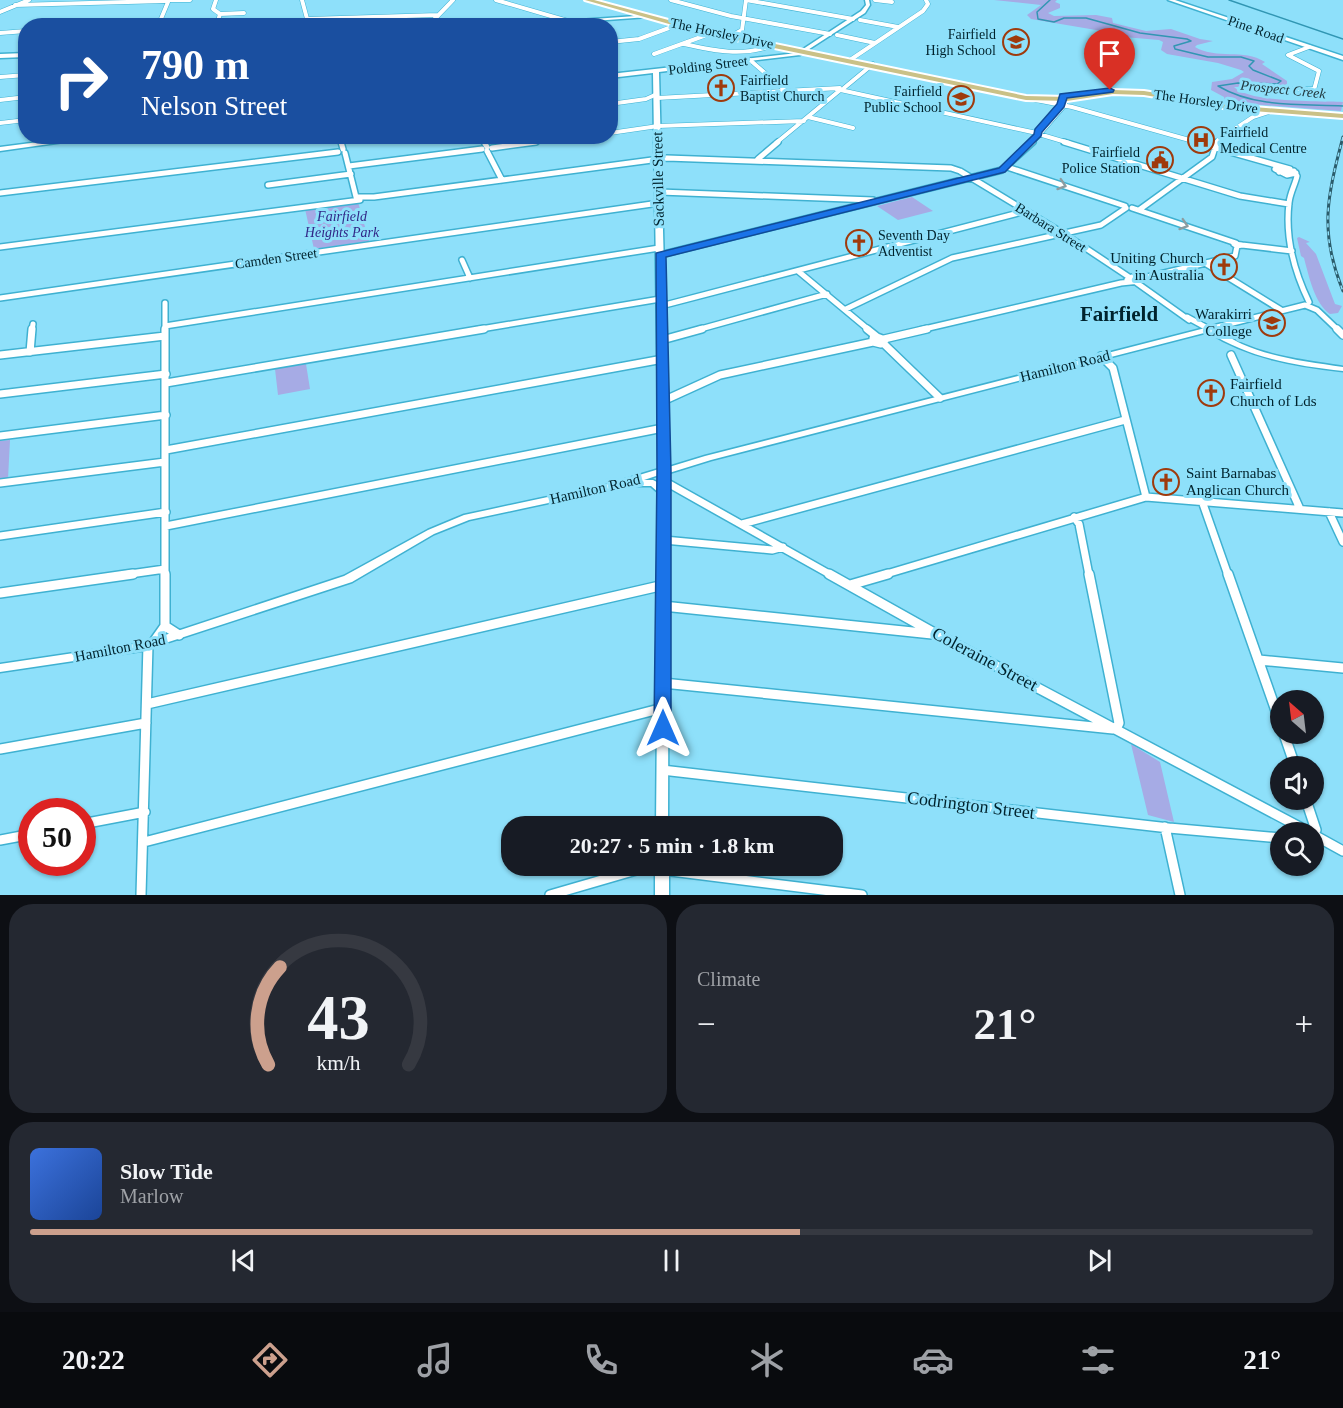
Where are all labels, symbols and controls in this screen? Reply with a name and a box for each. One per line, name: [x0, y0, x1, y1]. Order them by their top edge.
street label: Pine Road: [1226, 13, 1286, 46]
street label: The Horsley Drive: [669, 15, 775, 52]
place label: Fairfield High School: [926, 27, 996, 58]
school or university icon: Fairfield High School: [1001, 27, 1031, 57]
pin: [1084, 28, 1135, 90]
icon: arrive: [1093, 37, 1126, 70]
icon: right: [42, 42, 120, 120]
text: 790 m: [141, 42, 250, 88]
street label: Polding Street: [668, 53, 749, 78]
church icon: Fairfield Baptist Church: [706, 73, 736, 103]
place label: Fairfield Baptist Church: [740, 73, 824, 104]
water label: Prospect Creek: [1239, 77, 1327, 102]
place label: Fairfield Public School: [864, 84, 942, 115]
school or university icon: Fairfield Public School: [946, 84, 976, 114]
street label: The Horsley Drive: [1153, 87, 1259, 116]
text: Nelson Street: [141, 91, 287, 121]
hospital icon: Fairfield Medical Centre: [1186, 125, 1216, 155]
place label: Fairfield Medical Centre: [1220, 125, 1307, 156]
street label: Sackville Street: [649, 131, 667, 226]
place label: Fairfield Police Station: [1062, 145, 1140, 176]
public building icon: Fairfield Police Station: [1145, 145, 1175, 175]
one-way arrow: [1056, 178, 1067, 190]
street label: Barbara Street: [1013, 200, 1089, 255]
park label: Fairfield Heights Park: [304, 209, 380, 240]
one-way arrow: [1178, 217, 1189, 230]
church icon: Seventh Day Adventist: [844, 228, 874, 258]
place label: Seventh Day Adventist: [878, 228, 950, 259]
street label: Camden Street: [234, 245, 318, 272]
place label: Uniting Church in Australia: [1110, 250, 1204, 283]
church icon: Uniting Church in Australia: [1209, 252, 1239, 282]
district label: Fairfield: [1080, 302, 1158, 326]
place label: Warakirri College: [1195, 306, 1252, 339]
school or university icon: Warakirri College: [1257, 308, 1287, 338]
street label: Hamilton Road: [1018, 347, 1112, 385]
place label: Fairfield Church of Lds: [1230, 376, 1317, 409]
church icon: Fairfield Church of Lds: [1196, 378, 1226, 408]
place label: Saint Barnabas Anglican Church: [1186, 465, 1289, 498]
church icon: Saint Barnabas Anglican Church: [1151, 467, 1181, 497]
street label: Hamilton Road: [548, 471, 642, 507]
street label: Coleraine Street: [929, 623, 1041, 695]
street label: Hamilton Road: [73, 631, 167, 665]
north arrow: [1270, 690, 1324, 744]
map controls: [1270, 690, 1324, 876]
position arrow: [631, 696, 695, 760]
button: sound: [1270, 756, 1324, 810]
street label: Codrington Street: [906, 787, 1036, 823]
speed limit sign: 50: [18, 798, 96, 876]
button: search: [1270, 822, 1324, 876]
text: 20:27 · 5 min · 1.8 km: [570, 833, 774, 858]
text: Climate: [697, 968, 760, 990]
text: 43: [307, 983, 369, 1052]
text: 21°: [974, 999, 1037, 1049]
text: −: [697, 1006, 716, 1042]
text: +: [1294, 1006, 1313, 1042]
text: km/h: [316, 1052, 360, 1076]
text: Slow Tide: [120, 1159, 213, 1184]
text: Marlow: [120, 1185, 183, 1207]
icon: previous: [227, 1244, 260, 1277]
icon: pause: [655, 1244, 688, 1277]
icon: next: [1083, 1244, 1116, 1277]
icon: directions: [249, 1339, 291, 1381]
icon: music: [414, 1339, 456, 1381]
icon: phone: [580, 1339, 622, 1381]
icon: climate: [746, 1339, 788, 1381]
icon: car: [912, 1339, 954, 1381]
icon: filters: [1077, 1339, 1119, 1381]
text: 20:22: [62, 1345, 125, 1375]
text: 21°: [1243, 1345, 1281, 1375]

